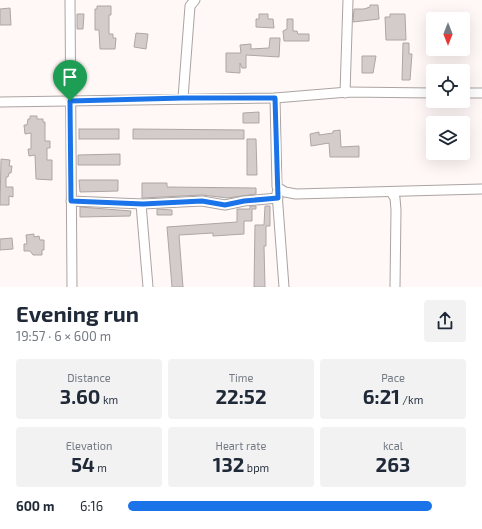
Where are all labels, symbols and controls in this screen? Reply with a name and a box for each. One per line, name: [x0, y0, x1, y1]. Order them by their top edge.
north arrow: [426, 12, 470, 56]
map controls: [426, 12, 470, 160]
pin: [53, 60, 87, 101]
button: locate: [426, 64, 470, 108]
icon: arrive: [59, 66, 81, 88]
button: layers: [426, 116, 470, 160]
text: Evening run: [16, 300, 139, 326]
button: share: [424, 300, 466, 342]
text: 19:57 · 6 × 600 m: [16, 328, 111, 344]
text: Distance: [67, 371, 111, 384]
text: Time: [229, 371, 253, 384]
text: Pace: [381, 371, 405, 384]
text: 3.60: [60, 384, 100, 408]
text: 22:52: [215, 384, 267, 408]
text: 6:21: [363, 384, 400, 408]
text: km: [100, 393, 118, 406]
text: /km: [400, 393, 423, 406]
text: Elevation: [66, 439, 112, 452]
text: Heart rate: [216, 439, 266, 452]
text: kcal: [383, 439, 403, 452]
text: 54: [71, 452, 95, 476]
text: 132: [213, 452, 244, 476]
text: 263: [376, 452, 410, 476]
text: m: [95, 461, 107, 474]
text: bpm: [244, 461, 269, 474]
text: 600 m: [16, 498, 54, 514]
text: 6:16: [80, 498, 103, 514]

